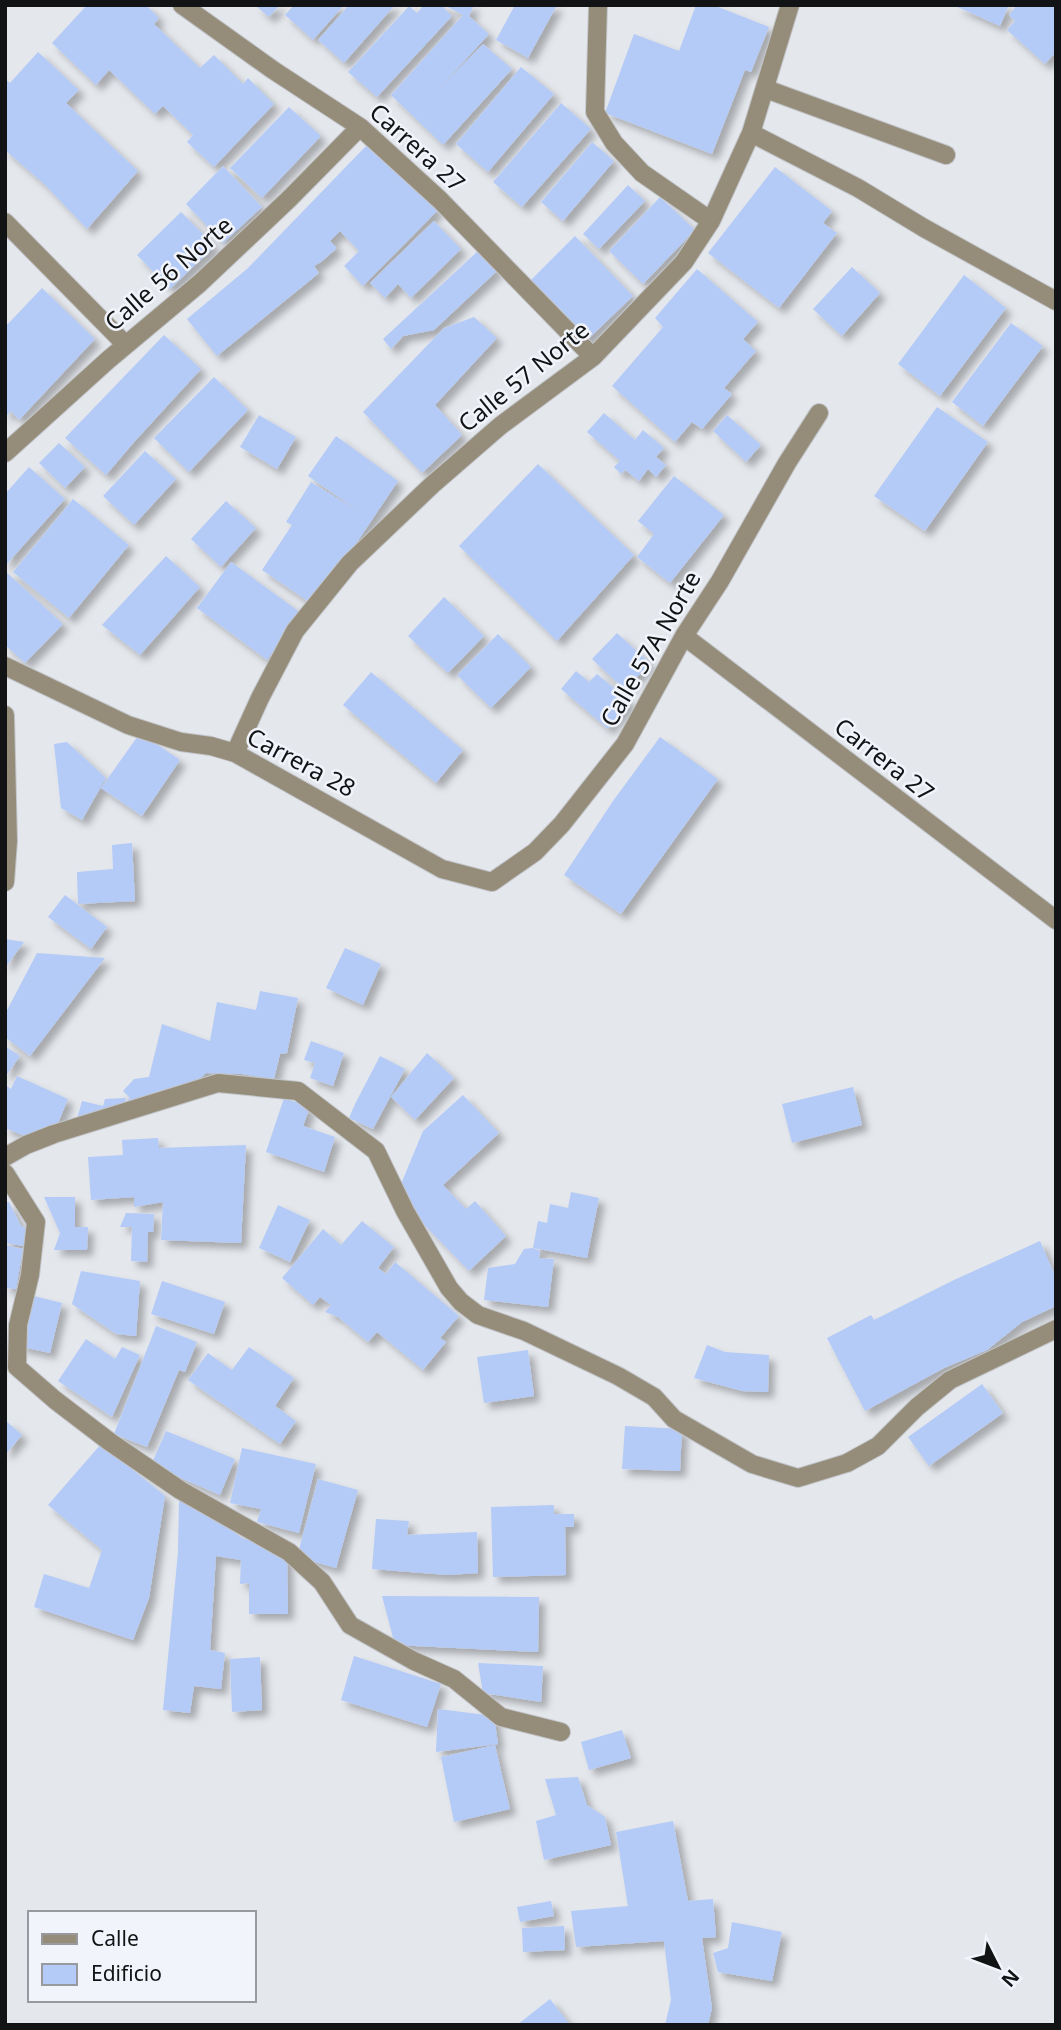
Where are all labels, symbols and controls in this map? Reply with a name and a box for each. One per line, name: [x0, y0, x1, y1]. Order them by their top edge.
street label: Carrera 27: [363, 95, 473, 199]
street label: Calle 56 Norte: [97, 208, 239, 338]
street label: Calle 57 Norte: [451, 313, 595, 439]
street label: Calle 57A Norte: [592, 564, 708, 732]
street label: Carrera 27: [828, 709, 942, 808]
street label: Carrera 28: [242, 719, 362, 804]
legend: [28, 1911, 256, 2002]
text: Calle: [91, 1924, 139, 1952]
north arrow: [963, 1932, 1033, 2002]
text: Edificio: [91, 1959, 162, 1987]
text: N: [996, 1964, 1025, 1993]

